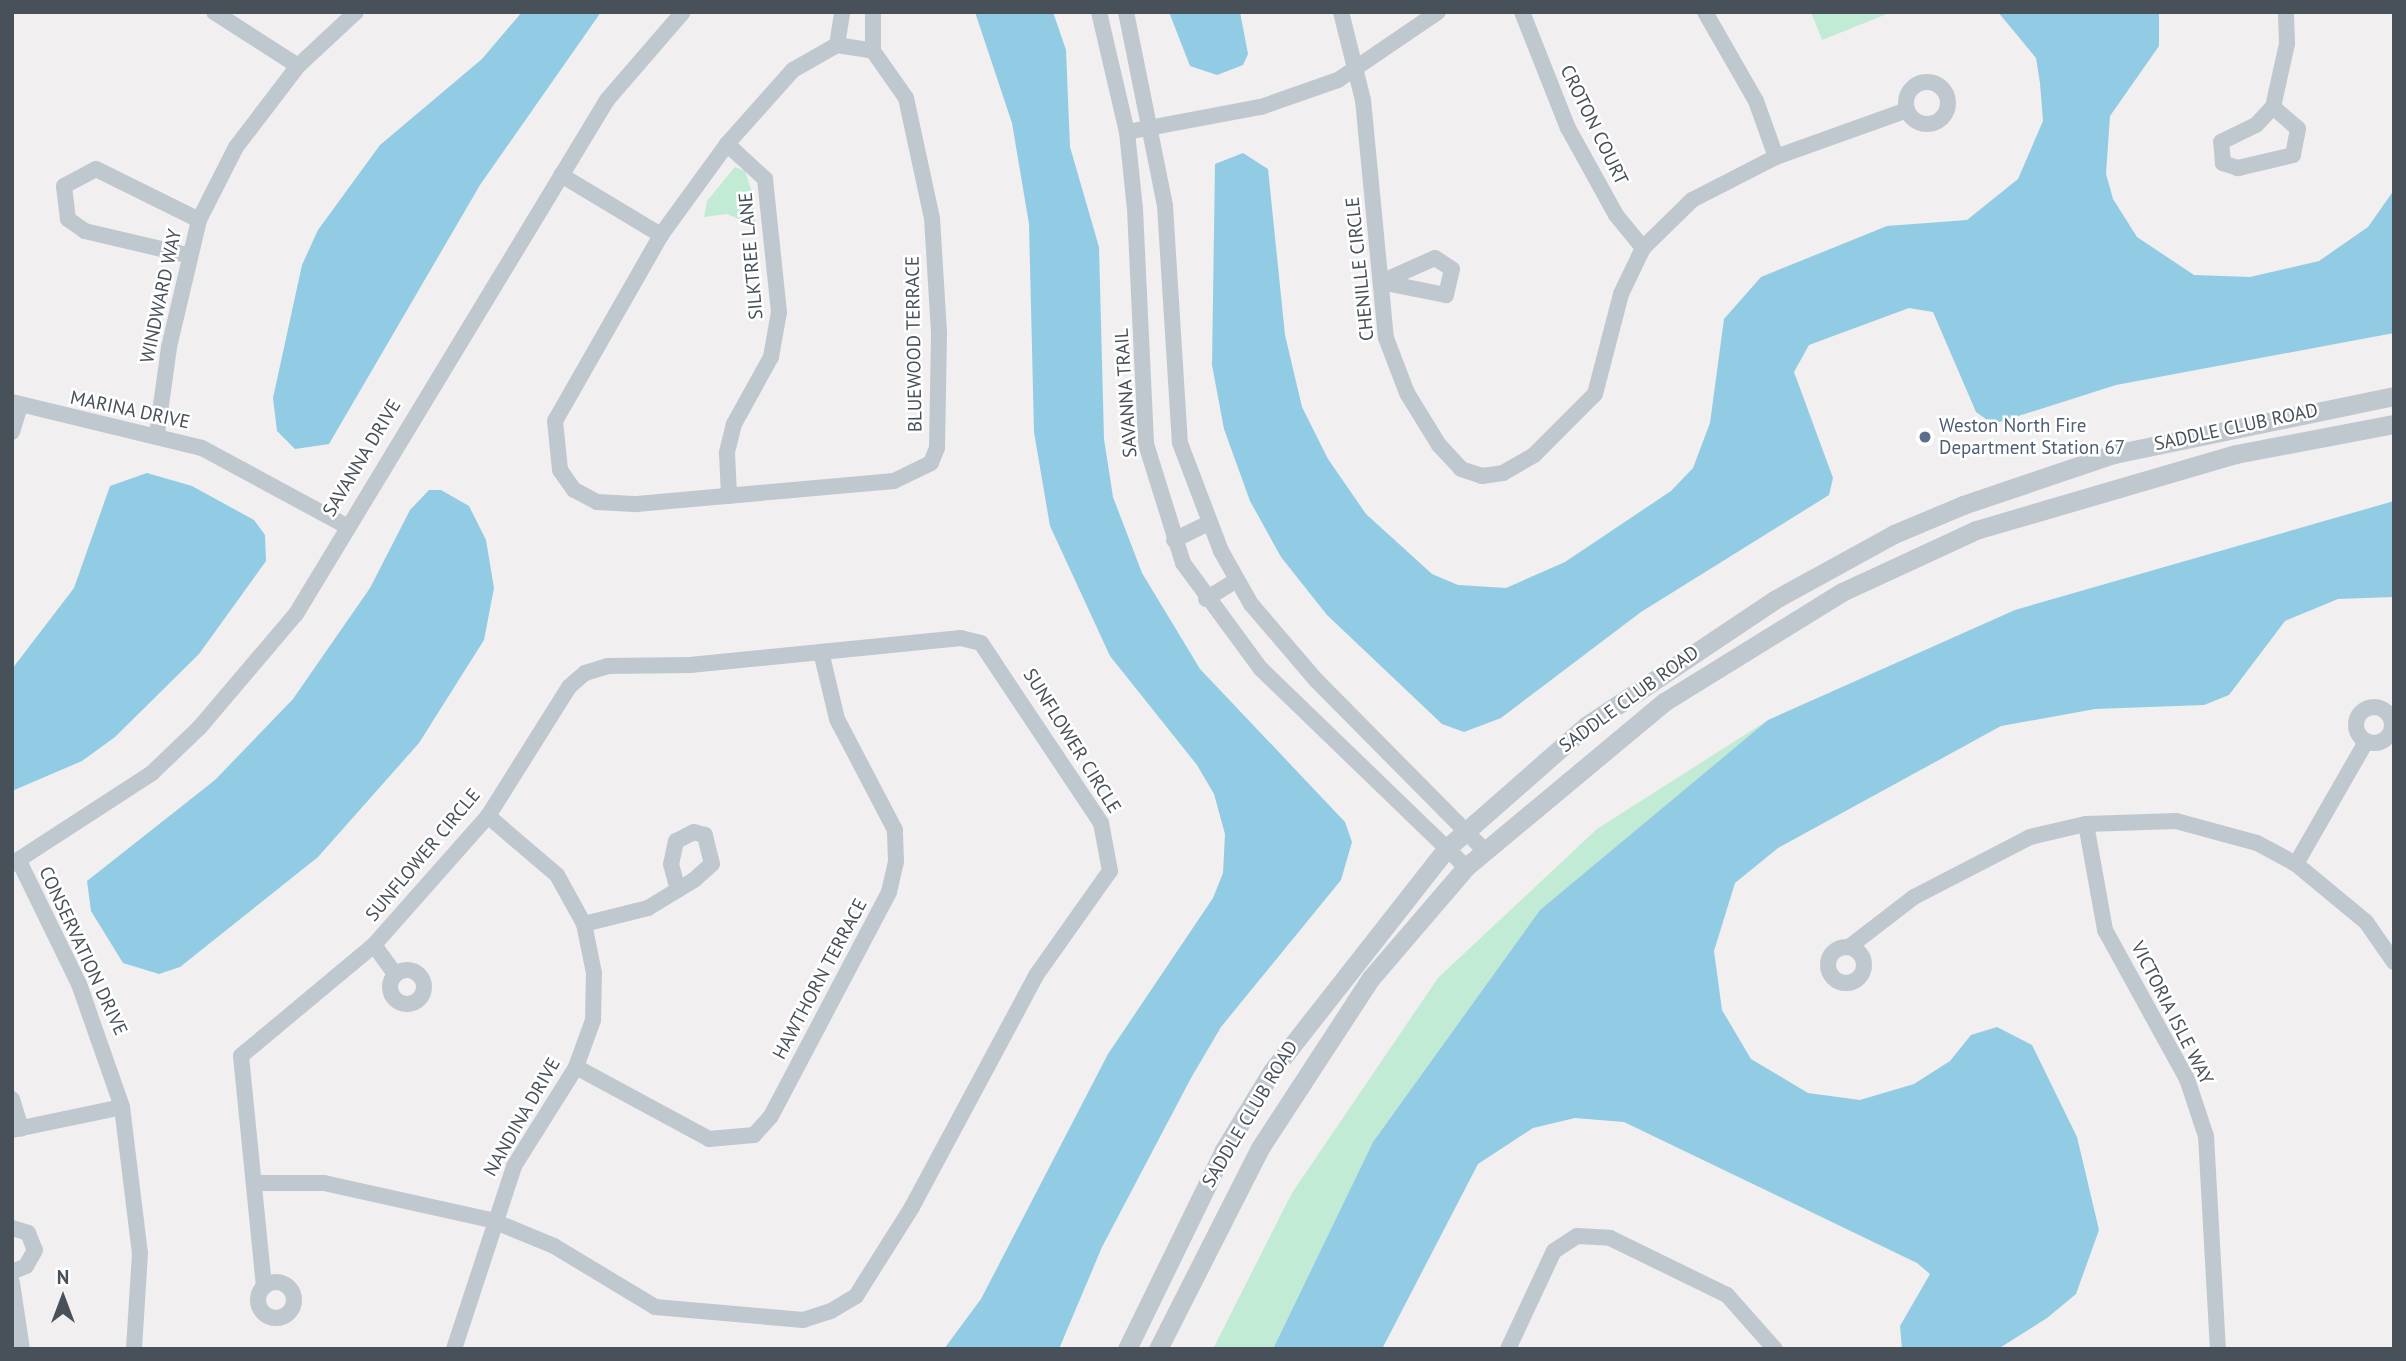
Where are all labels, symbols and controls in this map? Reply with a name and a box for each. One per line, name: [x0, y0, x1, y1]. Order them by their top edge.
street label: CROTON COURT: [1555, 61, 1633, 189]
street label: SILKTREE LANE: [734, 191, 768, 321]
street label: CHENILLE CIRCLE: [1341, 196, 1379, 342]
street label: WINDWARD WAY: [136, 227, 186, 365]
street label: BLUEWOOD TERRACE: [901, 255, 927, 433]
street label: SAVANNA TRAIL: [1110, 327, 1142, 459]
street label: MARINA DRIVE: [68, 386, 192, 434]
street label: SAVANNA DRIVE: [318, 395, 406, 521]
street label: SADDLE CLUB ROAD: [2152, 398, 2320, 456]
place label: Weston North Fire Department Station 67: [1939, 415, 2125, 459]
marker: Weston North Fire Department Station 67: [1917, 429, 1933, 445]
street label: SADDLE CLUB ROAD: [1555, 641, 1703, 757]
street label: SUNFLOWER CIRCLE: [1018, 664, 1126, 818]
street label: SUNFLOWER CIRCLE: [361, 784, 485, 926]
street label: CONSERVATION DRIVE: [34, 863, 132, 1039]
street label: HAWTHORN TERRACE: [768, 895, 872, 1063]
street label: VICTORIA ISLE WAY: [2126, 937, 2218, 1089]
street label: SADDLE CLUB ROAD: [1197, 1037, 1303, 1191]
street label: NANDINA DRIVE: [479, 1053, 565, 1181]
north arrow: [28, 1263, 98, 1333]
text: N: [57, 1265, 69, 1289]

